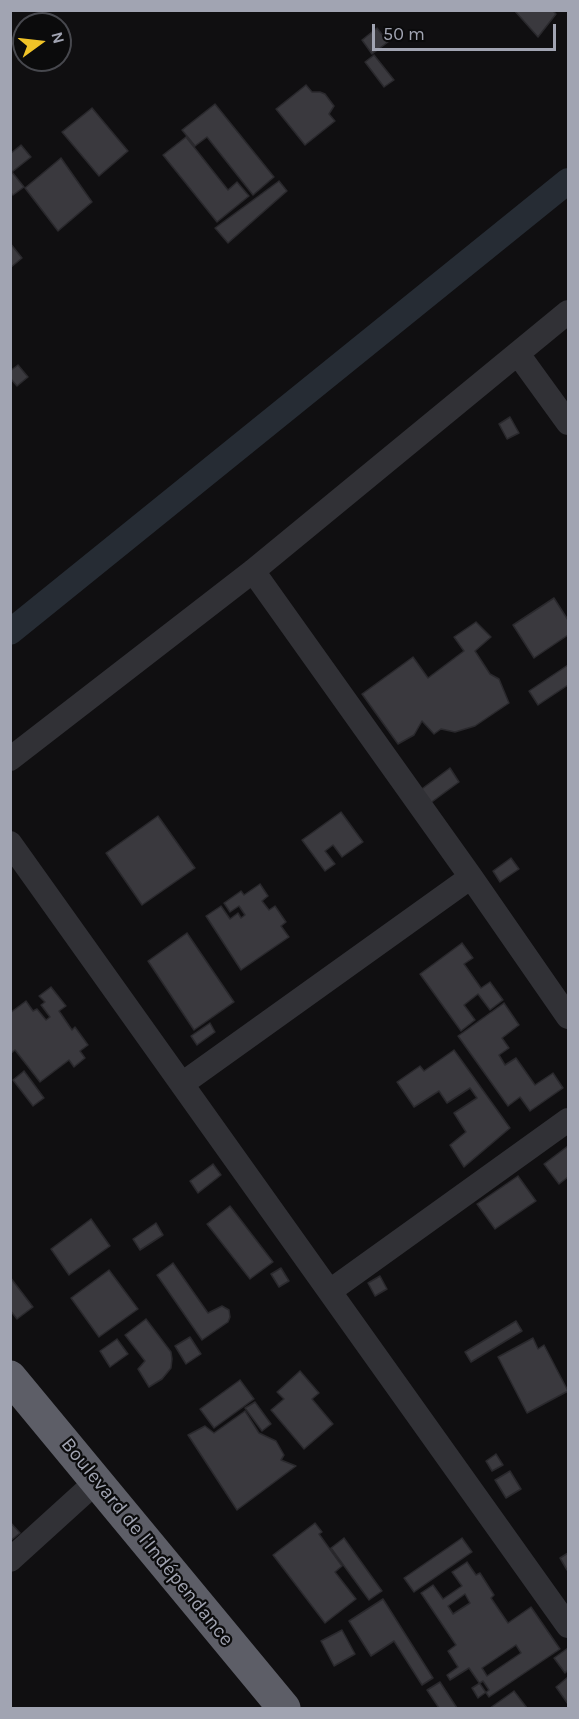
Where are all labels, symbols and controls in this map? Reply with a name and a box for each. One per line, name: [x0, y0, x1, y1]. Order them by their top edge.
north arrow: [12, 12, 72, 72]
scale bar: [375, 12, 560, 50]
text: 50 m: [383, 23, 425, 45]
text: N: [47, 30, 69, 46]
street label: Boulevard de l'Indépendance: [56, 1433, 238, 1651]

